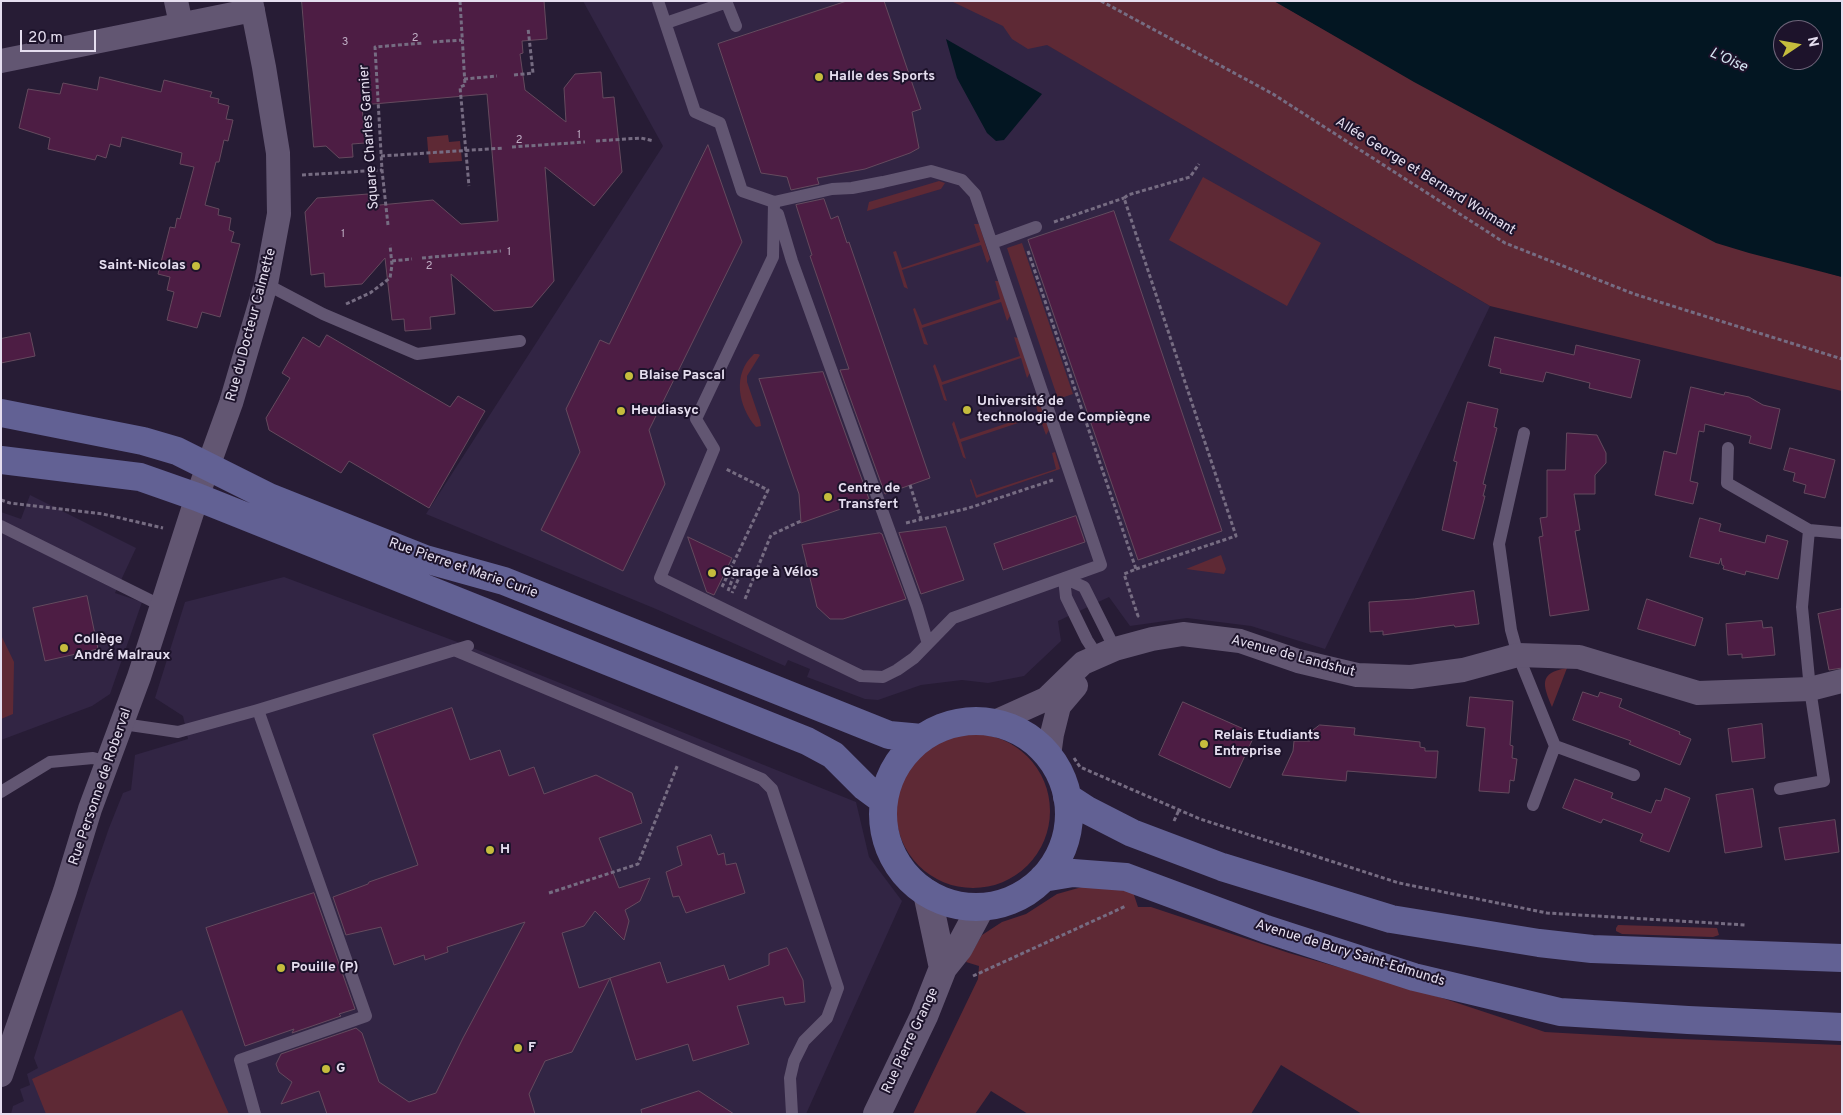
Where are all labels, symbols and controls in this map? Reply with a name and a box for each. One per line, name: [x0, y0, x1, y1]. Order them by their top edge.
scale bar: [22, 20, 99, 52]
north arrow: [1773, 20, 1823, 70]
text: 20 m: [28, 29, 63, 48]
house number: 2: [412, 32, 418, 46]
text: N: [1803, 35, 1822, 49]
house number: 3: [342, 36, 348, 50]
water label: L'Oise: [1706, 45, 1750, 77]
street label: Square Charles Garnier: [357, 64, 383, 210]
place label: Halle des Sports: [829, 69, 935, 85]
marker: Halle des Sports: [813, 71, 825, 83]
street label: Allée George et Bernard Woimant: [1332, 114, 1518, 240]
house number: 1: [577, 129, 581, 143]
house number: 2: [516, 134, 522, 148]
house number: 1: [341, 228, 345, 242]
house number: 1: [507, 246, 511, 260]
street label: Rue du Docteur Calmette: [223, 247, 281, 403]
place label: Saint-Nicolas: [99, 258, 186, 274]
marker: Saint-Nicolas: [190, 260, 202, 272]
house number: 2: [426, 260, 432, 274]
place label: Blaise Pascal: [639, 368, 725, 384]
marker: Blaise Pascal: [623, 370, 635, 382]
place label: Université de technologie de Compiègne: [977, 394, 1151, 427]
place label: Heudiasyc: [631, 403, 699, 419]
marker: Université de technologie de Compiègne: [961, 404, 973, 416]
marker: Heudiasyc: [615, 405, 627, 417]
place label: Centre de Transfert: [838, 481, 900, 514]
marker: Centre de Transfert: [822, 491, 834, 503]
street label: Rue Pierre et Marie Curie: [386, 536, 540, 602]
place label: Garage à Vélos: [722, 565, 818, 581]
marker: Garage à Vélos: [706, 567, 718, 579]
place label: Collège André Malraux: [74, 632, 170, 664]
street label: Avenue de Landshut: [1229, 632, 1357, 682]
marker: Collège André Malraux: [58, 642, 70, 654]
street label: Rue Personne de Roberval: [66, 706, 136, 868]
place label: Relais Etudiants Entreprise: [1214, 728, 1320, 760]
marker: Relais Etudiants Entreprise: [1198, 738, 1210, 750]
place label: H: [500, 842, 510, 858]
marker: H: [484, 844, 496, 856]
street label: Avenue de Bury Saint-Edmunds: [1253, 917, 1447, 991]
place label: Pouille (P): [291, 960, 358, 976]
marker: Pouille (P): [275, 962, 287, 974]
street label: Rue Pierre Grange: [879, 985, 943, 1097]
place label: F: [528, 1040, 536, 1056]
marker: F: [512, 1042, 524, 1054]
place label: G: [336, 1061, 346, 1077]
marker: G: [320, 1063, 332, 1075]

